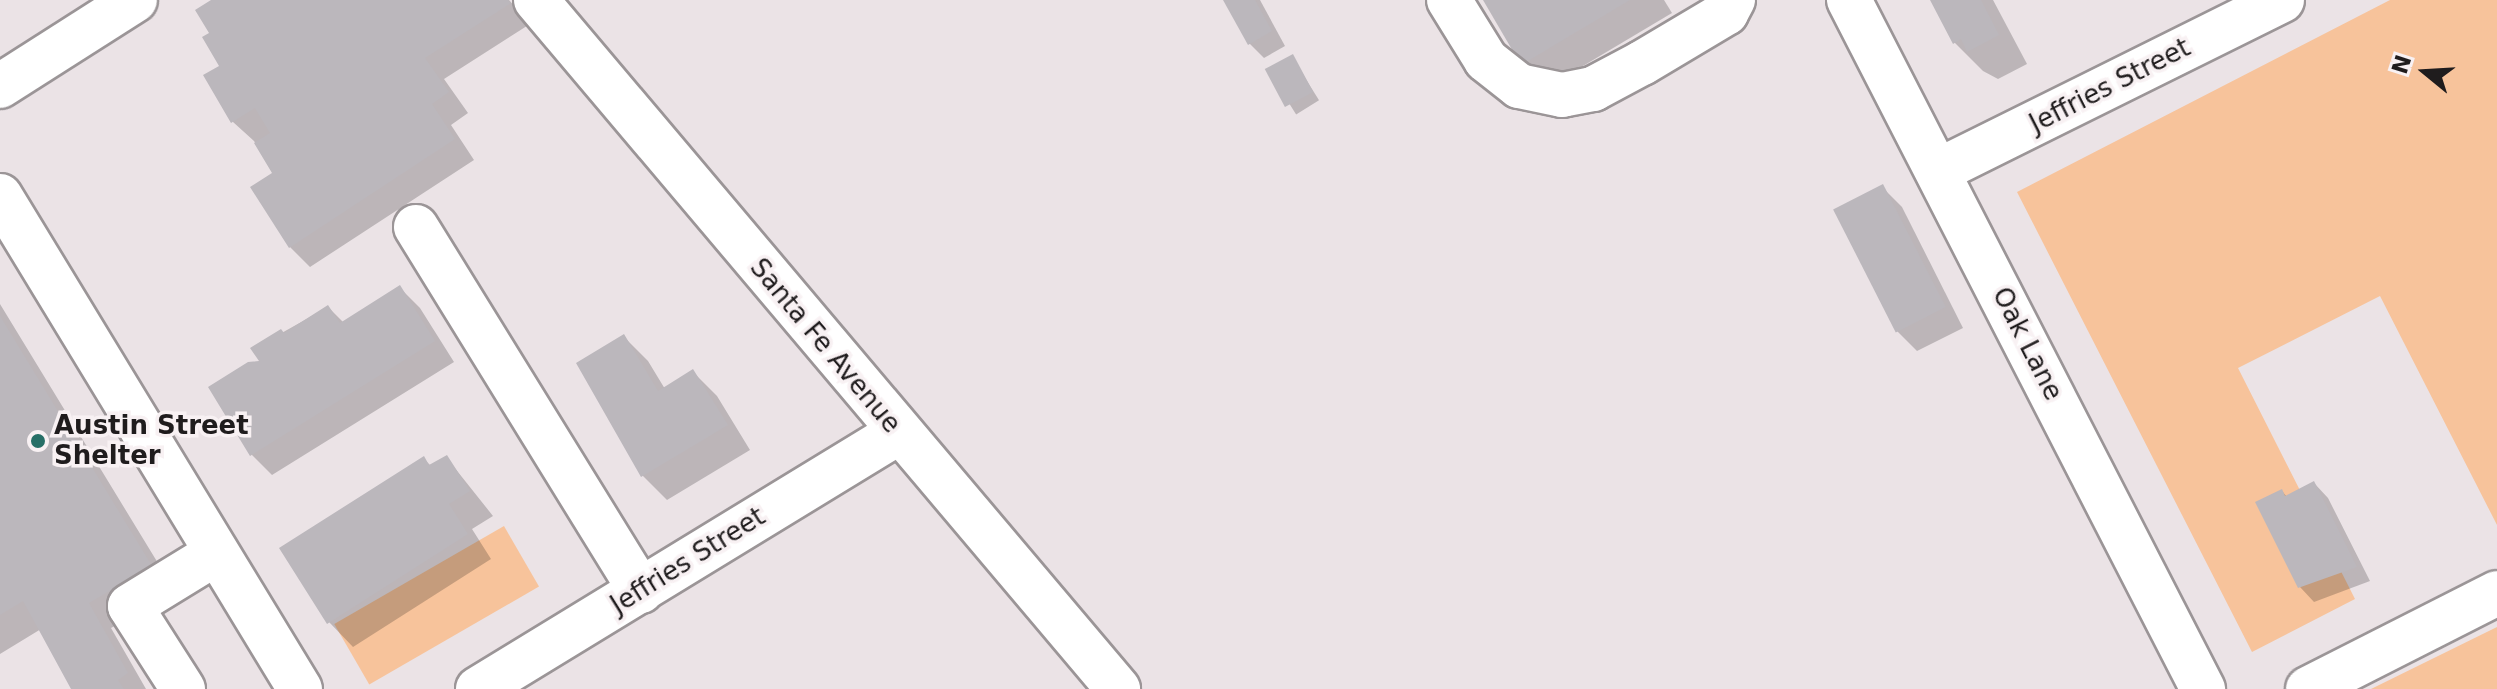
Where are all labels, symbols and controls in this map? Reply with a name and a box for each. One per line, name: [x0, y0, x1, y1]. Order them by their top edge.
street label: Jeffries Street: [2024, 32, 2196, 140]
north arrow: [2385, 32, 2465, 112]
text: N: [2387, 52, 2416, 77]
street label: Santa Fe Avenue: [743, 253, 907, 439]
street label: Oak Lane: [1985, 282, 2069, 406]
place label: Austin Street Shelter: [54, 410, 249, 472]
marker: Austin Street Shelter: [29, 432, 47, 450]
street label: Jeffries Street: [605, 501, 771, 621]

